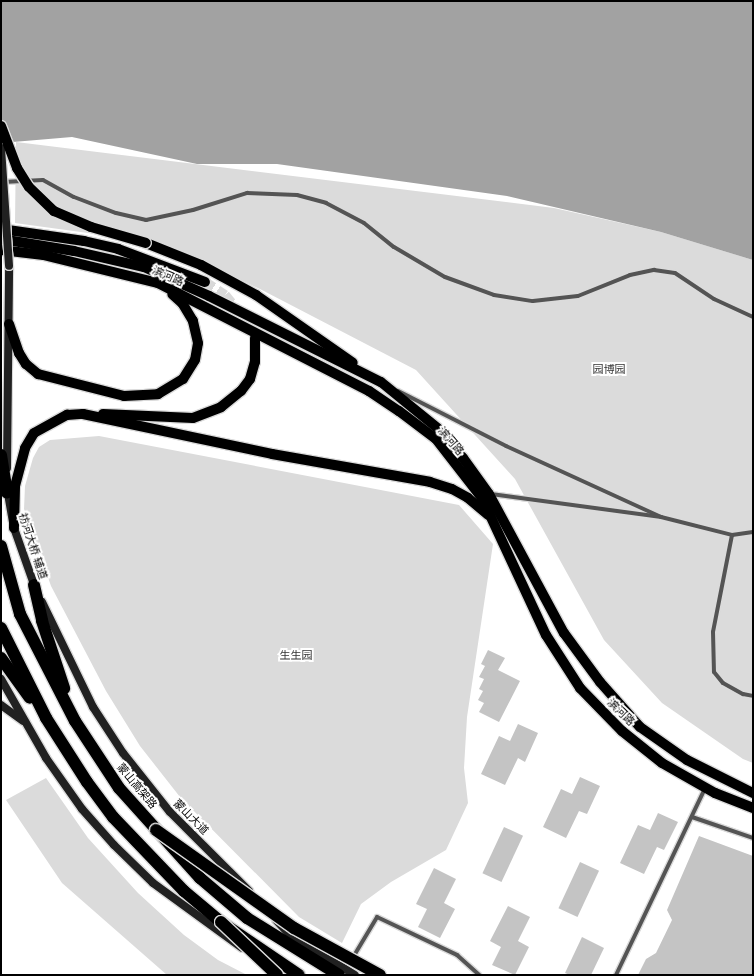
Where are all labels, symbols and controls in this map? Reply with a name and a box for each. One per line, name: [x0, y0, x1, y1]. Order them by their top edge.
street label: 滨河路: [150, 263, 186, 289]
park label: 园博园: [593, 362, 625, 376]
street label: 滨河路: [435, 424, 467, 458]
street label: 祊河大桥 辅道: [16, 511, 50, 581]
park label: 生生园: [280, 648, 312, 662]
street label: 滨河路: [605, 696, 637, 728]
street label: 蒙山高架路: [114, 761, 160, 811]
street label: 蒙山大道: [171, 797, 211, 837]

